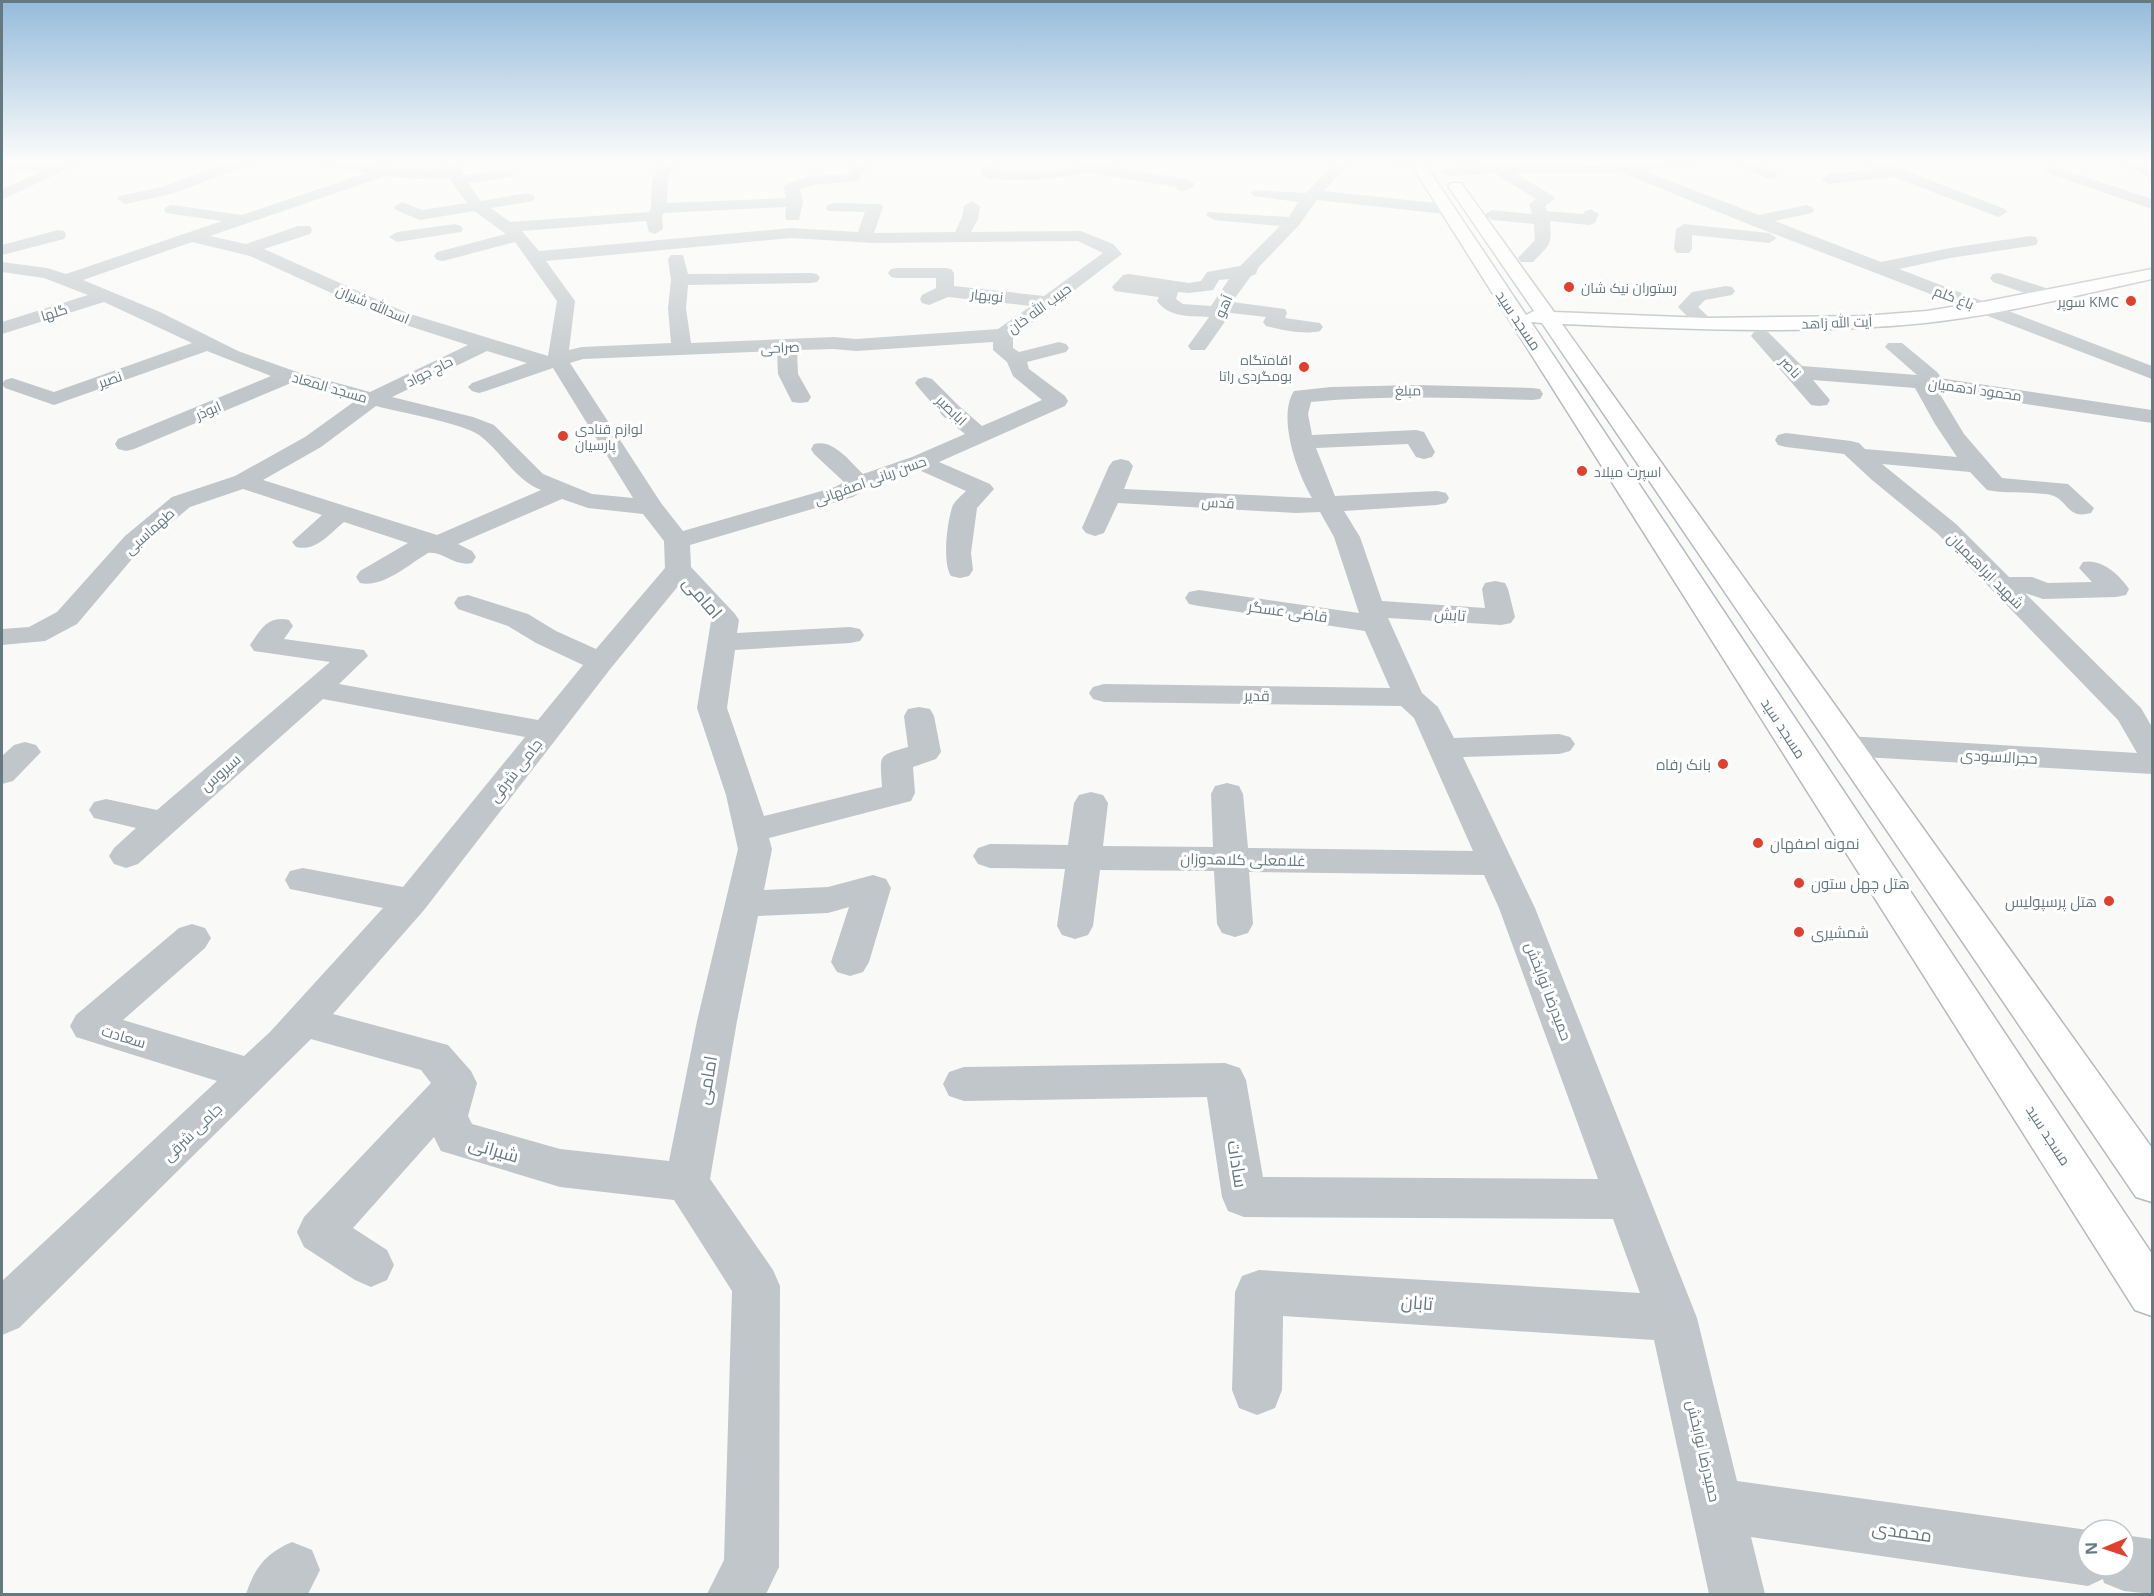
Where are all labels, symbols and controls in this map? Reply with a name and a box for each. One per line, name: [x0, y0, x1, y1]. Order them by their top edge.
street label: حبیب الله خان: [1003, 278, 1075, 338]
place label: رستوران نیک شان: [1581, 278, 1677, 297]
street label: اسدالله شیران: [333, 280, 413, 328]
marker: رستوران نیک شان: [1562, 280, 1576, 294]
street label: باغ کلم: [1931, 281, 1977, 314]
street label: نوبهار: [969, 284, 1004, 306]
street label: مسجد سید: [1492, 286, 1546, 354]
street label: آهو: [1210, 291, 1236, 320]
place label: سوپر KMC: [2057, 292, 2119, 312]
marker: سوپر KMC: [2124, 294, 2138, 308]
street label: گلها: [38, 299, 70, 325]
street label: آیت الله زاهد: [1801, 311, 1873, 333]
street label: صراحی: [760, 337, 800, 357]
place label: اقامتگاه بومگردی راتا: [1219, 350, 1292, 385]
street label: حاج جواد: [402, 351, 456, 391]
street label: ناصر: [1776, 351, 1806, 382]
marker: اقامتگاه بومگردی راتا: [1297, 360, 1311, 374]
street label: نصیر: [95, 366, 124, 392]
street label: مسجد المعاد: [290, 367, 370, 407]
street label: محمود ادهمیان: [1927, 373, 2023, 405]
street label: مبلغ: [1395, 380, 1421, 400]
street label: ابابصیر: [932, 390, 971, 429]
street label: ابوذر: [191, 396, 224, 424]
place label: لوازم قنادی پارسیان: [575, 419, 643, 455]
marker: لوازم قنادی پارسیان: [556, 429, 570, 443]
street label: حسن ربانی اصفهانی: [811, 451, 929, 509]
place label: اسپرت میلاد: [1594, 462, 1662, 482]
marker: اسپرت میلاد: [1575, 464, 1589, 478]
street label: قدس: [1201, 492, 1235, 512]
street label: طهماسبی: [120, 503, 178, 559]
street label: شهید ابراهیمیان: [1943, 527, 2029, 613]
street label: امامی: [678, 571, 728, 623]
street label: قاضی عسگر: [1246, 595, 1329, 627]
street label: تابش: [1434, 603, 1466, 626]
street label: قدیر: [1243, 685, 1270, 705]
street label: مسجد سید: [1757, 694, 1811, 762]
street label: جامی شرقی: [484, 734, 547, 807]
street label: حجرالاسودی: [1960, 744, 2038, 769]
street label: سیروس: [195, 749, 245, 796]
place label: بانک رفاه: [1656, 754, 1711, 774]
marker: بانک رفاه: [1716, 757, 1730, 771]
place label: نمونه اصفهان: [1770, 833, 1860, 854]
marker: نمونه اصفهان: [1751, 836, 1765, 850]
street label: غلامعلی کلاهدوزان: [1180, 848, 1306, 871]
place label: هتل چهل ستون: [1811, 873, 1910, 894]
marker: هتل چهل ستون: [1792, 876, 1806, 890]
place label: هتل پرسپولیس: [2005, 891, 2097, 912]
marker: هتل پرسپولیس: [2102, 894, 2116, 908]
place label: شمشیری: [1811, 922, 1869, 943]
marker: شمشیری: [1792, 925, 1806, 939]
street label: حمیدرضا نوابخش: [1520, 939, 1577, 1043]
street label: سعادت: [99, 1020, 149, 1052]
street label: امامی: [690, 1054, 722, 1106]
street label: جامی شرقی: [158, 1099, 227, 1166]
street label: مسجد سید: [2022, 1101, 2076, 1169]
street label: شیرانی: [466, 1130, 522, 1168]
street label: سادات: [1222, 1138, 1254, 1190]
street label: تابان: [1400, 1289, 1434, 1315]
street label: حمیدرضا نوابخش: [1682, 1398, 1725, 1504]
street label: محمدی: [1870, 1515, 1934, 1547]
north arrow: [2076, 1518, 2136, 1578]
text: N: [2080, 1542, 2102, 1555]

